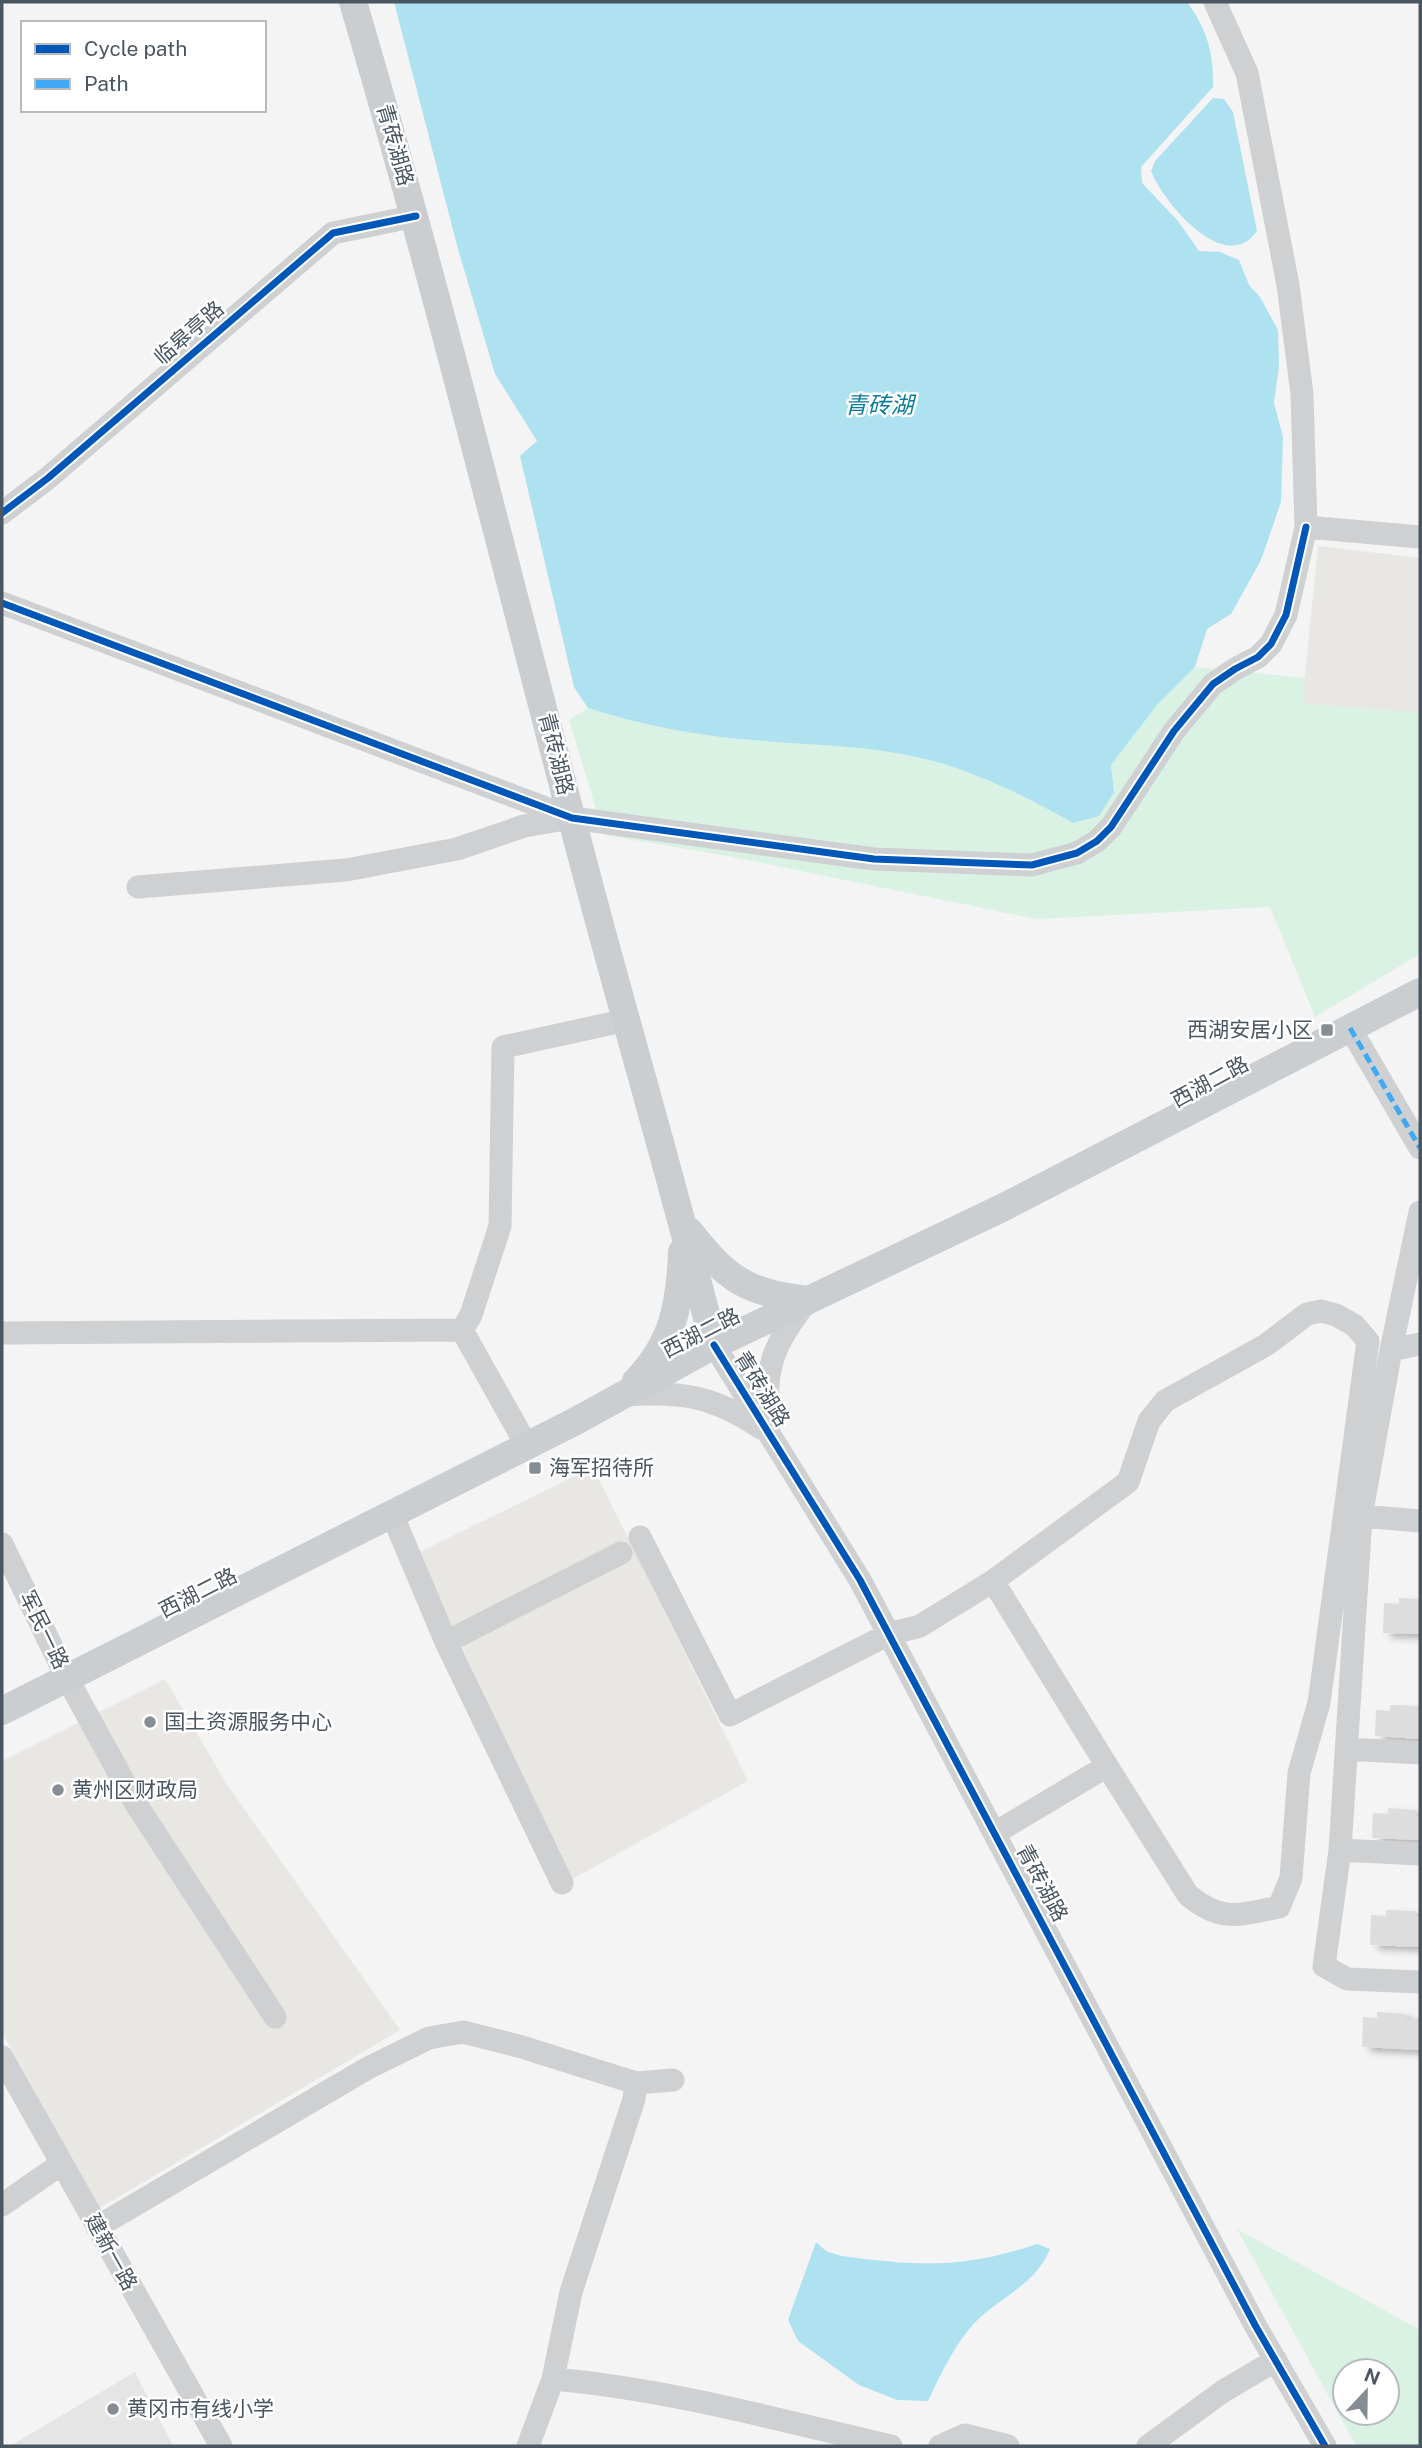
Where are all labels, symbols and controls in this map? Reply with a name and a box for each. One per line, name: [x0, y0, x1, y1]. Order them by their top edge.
legend: [21, 21, 266, 112]
text: Cycle path: [84, 36, 187, 61]
text: Path: [84, 71, 129, 96]
street label: 青砖湖路: [372, 101, 419, 189]
street label: 临皋亭路: [149, 296, 229, 370]
water label: 青砖湖: [845, 391, 917, 418]
street label: 青砖湖路: [534, 710, 579, 798]
place label: 西湖安居小区: [1187, 1017, 1313, 1042]
marker: 西湖安居小区: [1319, 1022, 1335, 1038]
street label: 西湖二路: [1167, 1051, 1253, 1112]
street label: 西湖二路: [658, 1302, 744, 1363]
street label: 青砖湖路: [730, 1346, 795, 1431]
place label: 海军招待所: [549, 1455, 654, 1480]
marker: 海军招待所: [527, 1460, 543, 1476]
street label: 西湖二路: [155, 1562, 241, 1623]
street label: 军民一路: [15, 1587, 74, 1673]
place label: 国土资源服务中心: [164, 1709, 332, 1734]
marker: 国土资源服务中心: [142, 1714, 158, 1730]
place label: 黄州区财政局: [72, 1777, 198, 1802]
marker: 黄州区财政局: [50, 1782, 66, 1798]
street label: 青砖湖路: [1012, 1840, 1073, 1926]
street label: 建新一路: [80, 2209, 143, 2295]
north arrow: [1331, 2357, 1401, 2427]
text: N: [1361, 2363, 1383, 2389]
place label: 黄冈市有线小学: [127, 2396, 274, 2421]
marker: 黄冈市有线小学: [105, 2401, 121, 2417]

